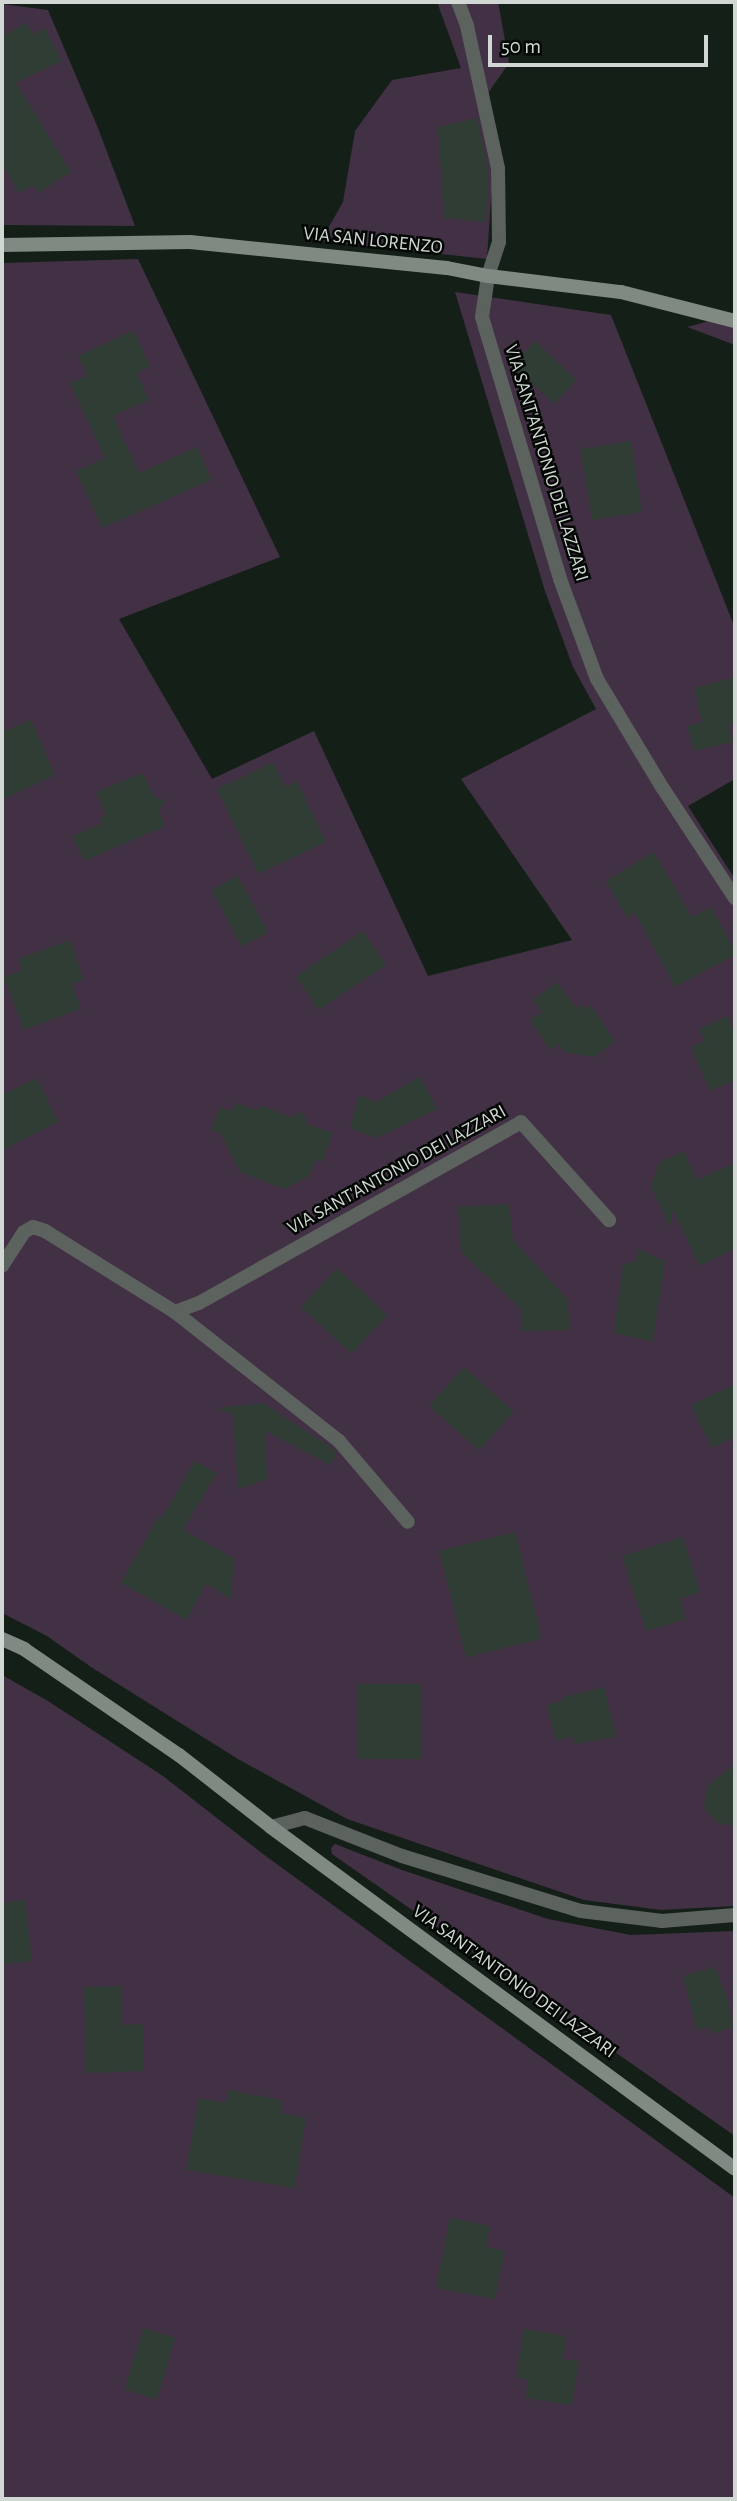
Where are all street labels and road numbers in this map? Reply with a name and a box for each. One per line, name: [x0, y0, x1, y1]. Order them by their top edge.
street label: VIA SAN LORENZO: [302, 222, 444, 260]
street label: VIA SANT'ANTONIO DEI LAZZARI: [499, 342, 593, 584]
street label: VIA SANT'ANTONIO DEI LAZZARI: [284, 1100, 510, 1240]
street label: VIA SANT'ANTONIO DEI LAZZARI: [408, 1900, 620, 2064]

